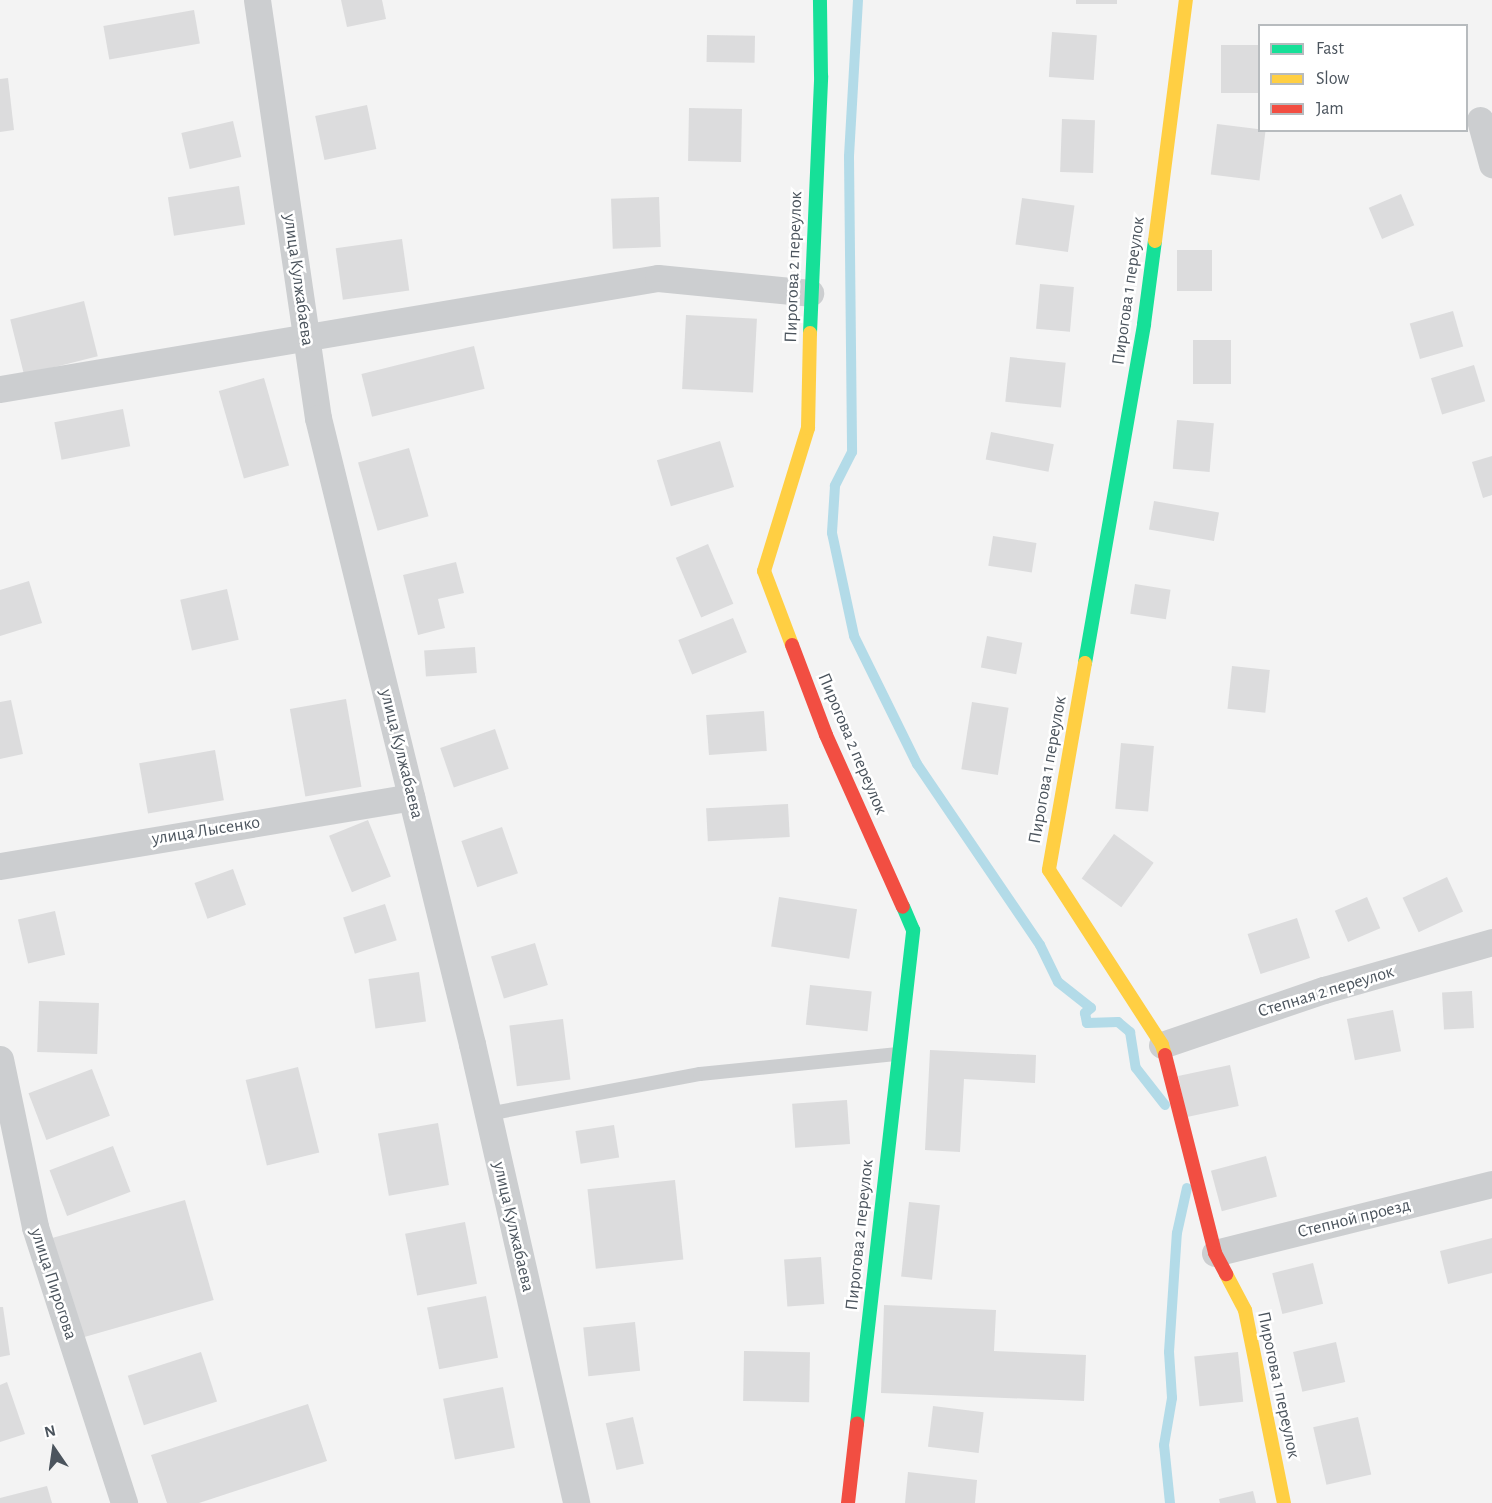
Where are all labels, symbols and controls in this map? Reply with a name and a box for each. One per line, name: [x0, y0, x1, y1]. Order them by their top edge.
legend: [1258, 24, 1468, 132]
text: Fast: [1316, 40, 1344, 58]
text: Slow: [1316, 70, 1349, 88]
text: Jam: [1316, 100, 1344, 118]
street label: Пирогова 2 переулок: [781, 191, 807, 343]
street label: улица Кулжабаева: [278, 213, 318, 347]
street label: Пирогова 1 переулок: [1108, 215, 1150, 367]
street label: Пирогова 2 переулок: [812, 670, 892, 818]
street label: улица Кулжабаева: [374, 687, 428, 821]
street label: Пирогова 1 переулок: [1024, 694, 1072, 846]
street label: улица Лысенко: [150, 812, 262, 850]
street label: Степная 2 переулок: [1255, 961, 1397, 1023]
street label: Пирогова 2 переулок: [841, 1158, 879, 1312]
street label: улица Кулжабаева: [488, 1160, 538, 1294]
street label: Степной проезд: [1295, 1194, 1413, 1244]
street label: улица Пирогова: [25, 1226, 81, 1342]
street label: Пирогова 1 переулок: [1252, 1310, 1304, 1460]
north arrow: [24, 1419, 84, 1479]
text: N: [43, 1422, 57, 1441]

